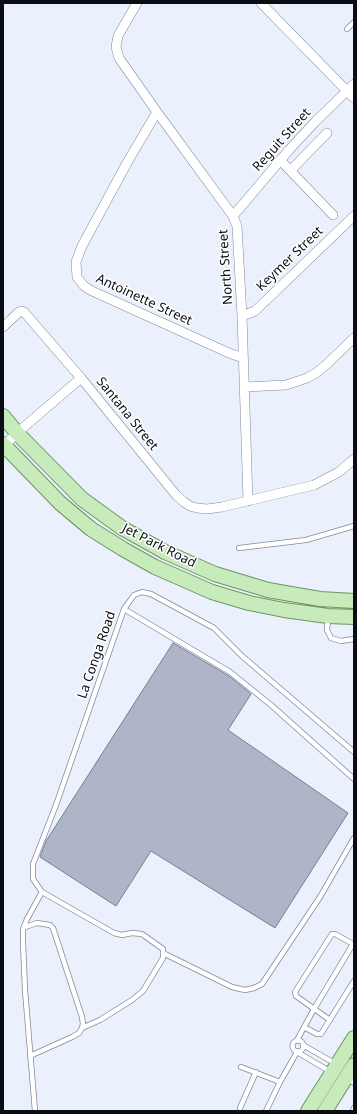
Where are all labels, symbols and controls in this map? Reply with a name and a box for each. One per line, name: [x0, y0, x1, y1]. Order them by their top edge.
street label: Reguit Street: [250, 105, 314, 175]
street label: Keymer Street: [254, 223, 326, 295]
street label: North Street: [216, 229, 236, 305]
street label: Antoinette Street: [94, 271, 194, 329]
street label: Santana Street: [93, 374, 161, 454]
street label: Jet Park Road: [119, 521, 199, 571]
street label: La Conga Road: [75, 609, 119, 701]

